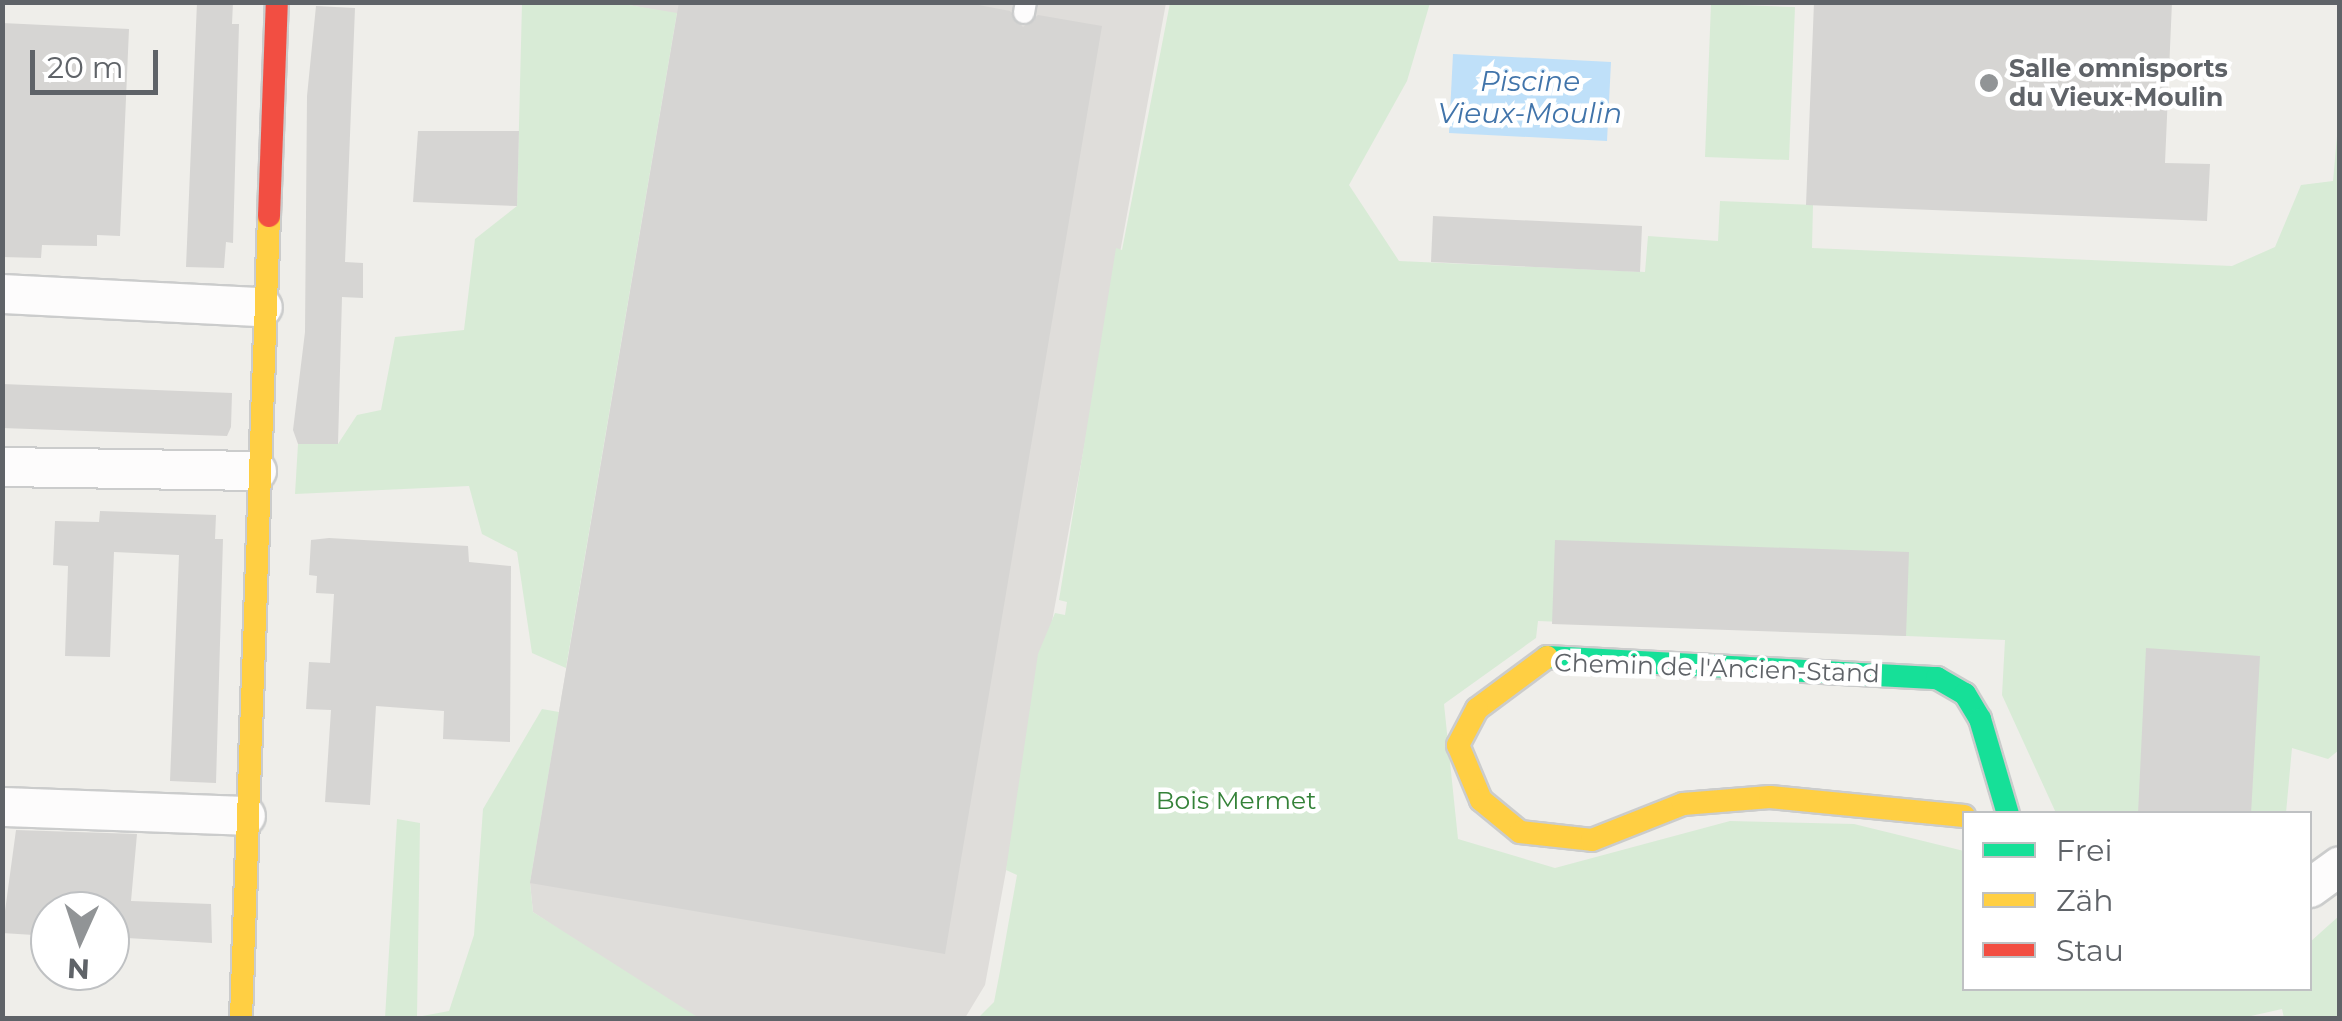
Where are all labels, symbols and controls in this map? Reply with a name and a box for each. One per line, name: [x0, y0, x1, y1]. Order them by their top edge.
scale bar: [35, 30, 162, 92]
text: 20 m: [47, 49, 124, 86]
place label: Salle omnisports du Vieux-Moulin: [2009, 54, 2228, 113]
water label: Piscine Vieux-Moulin: [1438, 64, 1622, 130]
marker: Salle omnisports du Vieux-Moulin: [1978, 72, 2000, 94]
street label: Chemin de l'Ancien-Stand: [1554, 647, 1880, 689]
park label: Bois Mermet: [1156, 785, 1316, 815]
legend: [1962, 811, 2312, 991]
text: Frei: [2056, 832, 2113, 869]
text: Zäh: [2056, 882, 2114, 919]
north arrow: [30, 891, 130, 991]
text: Stau: [2056, 932, 2124, 969]
text: N: [66, 951, 91, 987]

